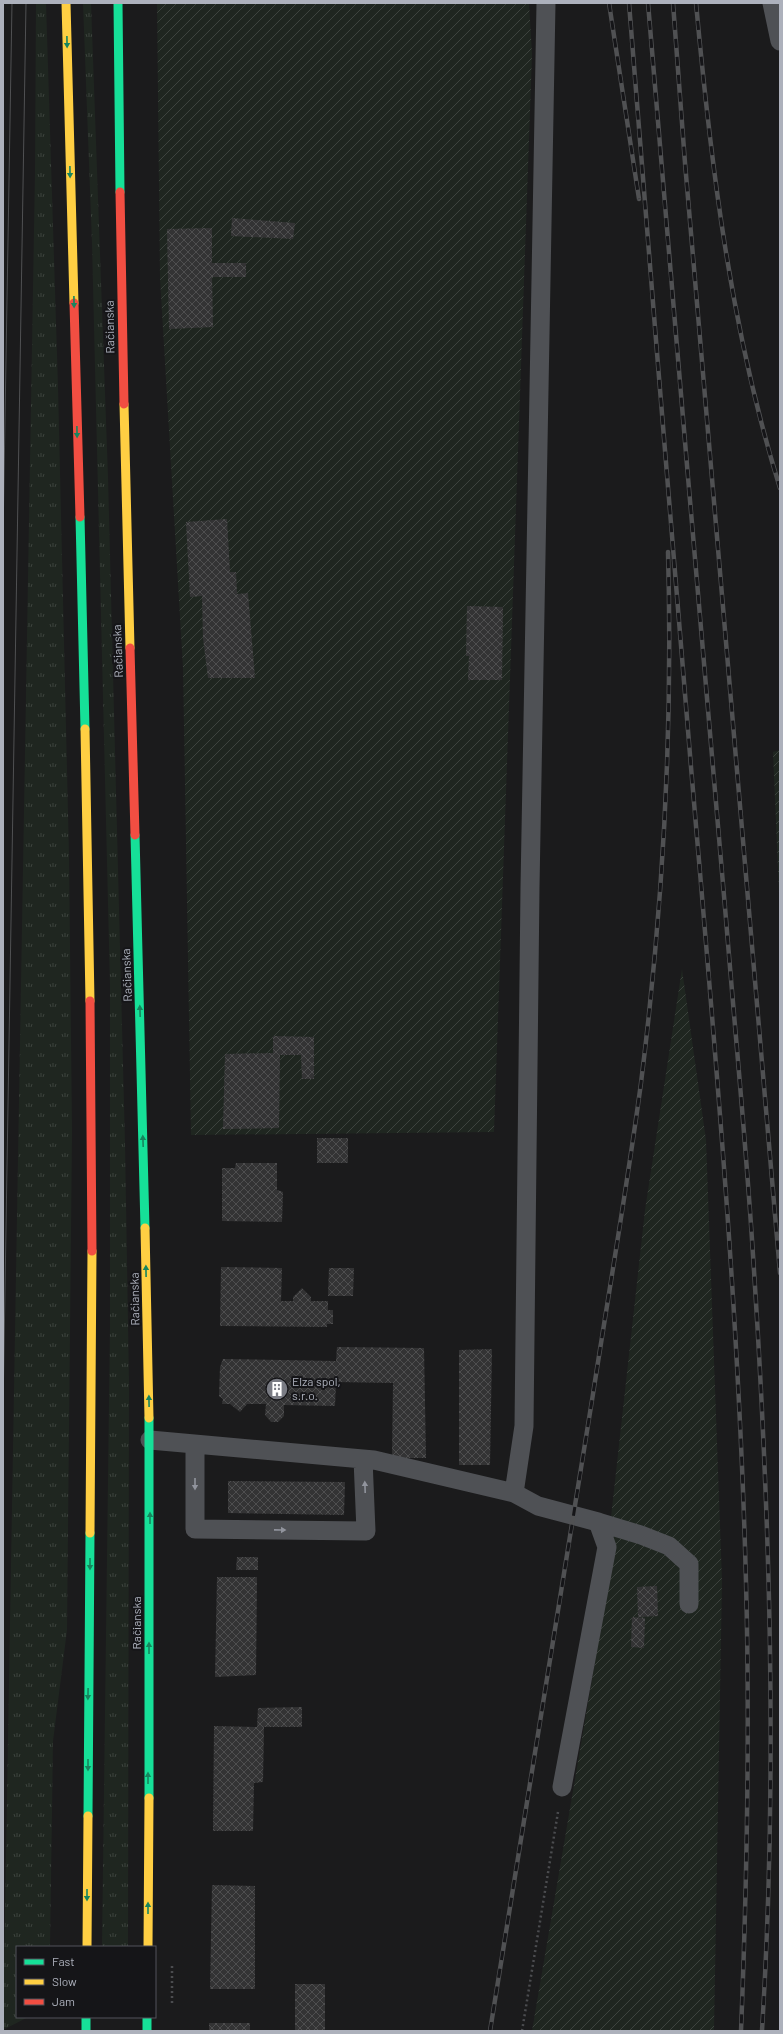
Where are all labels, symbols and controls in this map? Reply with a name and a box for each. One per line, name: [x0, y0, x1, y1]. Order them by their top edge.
one-way arrow: [64, 36, 70, 49]
one-way arrow: [67, 166, 73, 179]
one-way arrow: [70, 296, 77, 308]
street label: Račianska: [102, 300, 116, 354]
one-way arrow: [74, 426, 80, 439]
street label: Račianska: [109, 624, 125, 678]
street label: Račianska: [118, 948, 134, 1002]
one-way arrow: [136, 1005, 143, 1017]
one-way arrow: [140, 1134, 146, 1147]
one-way arrow: [143, 1264, 149, 1277]
street label: Račianska: [127, 1272, 141, 1326]
place label: Elza spol, s.r.o.: [292, 1374, 341, 1402]
building icon: Elza spol, s.r.o.: [264, 1376, 290, 1402]
one-way arrow: [146, 1394, 152, 1407]
one-way arrow: [192, 1478, 198, 1491]
one-way arrow: [361, 1481, 368, 1493]
one-way arrow: [147, 1511, 153, 1524]
one-way arrow: [274, 1527, 287, 1533]
one-way arrow: [86, 1558, 93, 1570]
street label: Račianska: [129, 1596, 143, 1650]
one-way arrow: [146, 1641, 152, 1654]
one-way arrow: [85, 1688, 91, 1701]
one-way arrow: [85, 1759, 91, 1772]
one-way arrow: [145, 1772, 152, 1784]
one-way arrow: [84, 1889, 90, 1902]
one-way arrow: [145, 1901, 151, 1914]
legend: [16, 1946, 156, 2018]
text: Fast: [52, 1954, 75, 1968]
text: Slow: [52, 1974, 77, 1988]
text: Jam: [52, 1994, 75, 2008]

